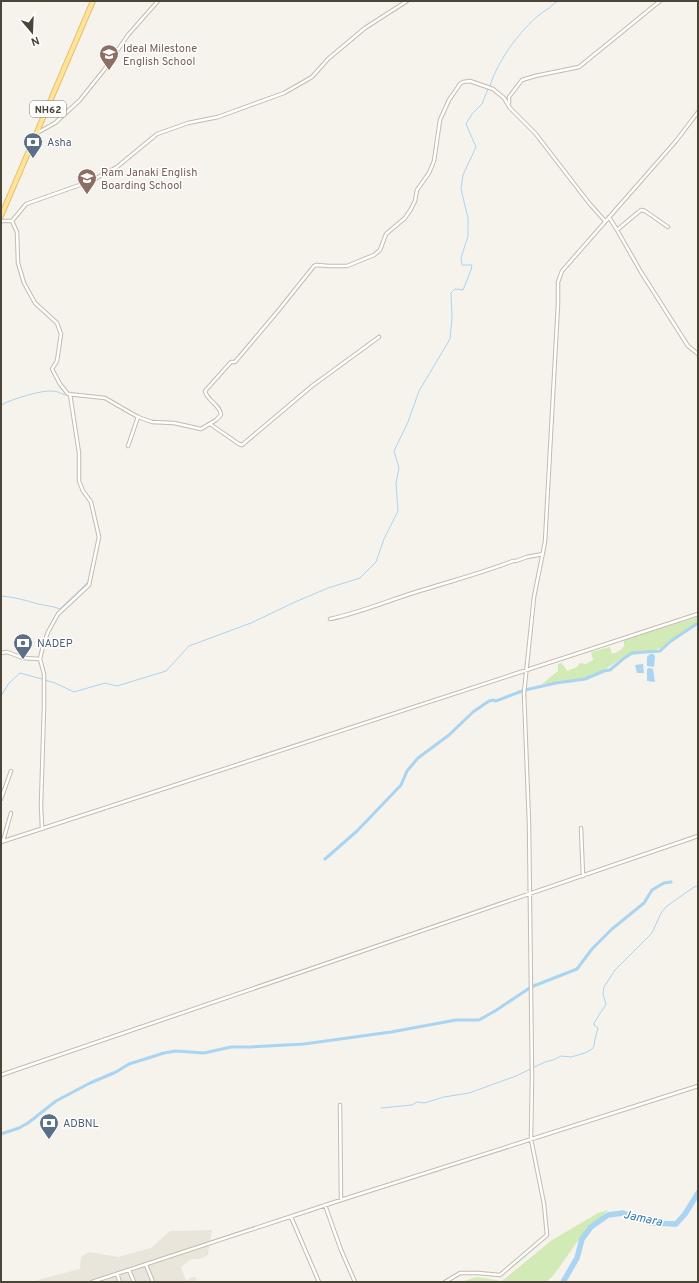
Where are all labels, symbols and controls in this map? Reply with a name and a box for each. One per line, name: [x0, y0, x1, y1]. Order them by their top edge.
north arrow: [12, 12, 52, 52]
text: N: [29, 33, 41, 48]
place label: Ideal Milestone English School: [123, 42, 197, 69]
school or university icon: Ideal Milestone English School: [98, 43, 120, 71]
road number: NH62: [30, 101, 66, 117]
bank icon: Asha: [22, 131, 44, 159]
place label: Asha: [47, 136, 72, 150]
place label: Ram Janaki English Boarding School: [101, 166, 197, 193]
school or university icon: Ram Janaki English Boarding School: [76, 167, 98, 195]
bank icon: NADEP: [12, 632, 34, 660]
place label: NADEP: [37, 637, 73, 651]
bank icon: ADBNL: [38, 1112, 60, 1140]
place label: ADBNL: [63, 1117, 99, 1131]
water label: Jamara: [622, 1207, 664, 1231]

